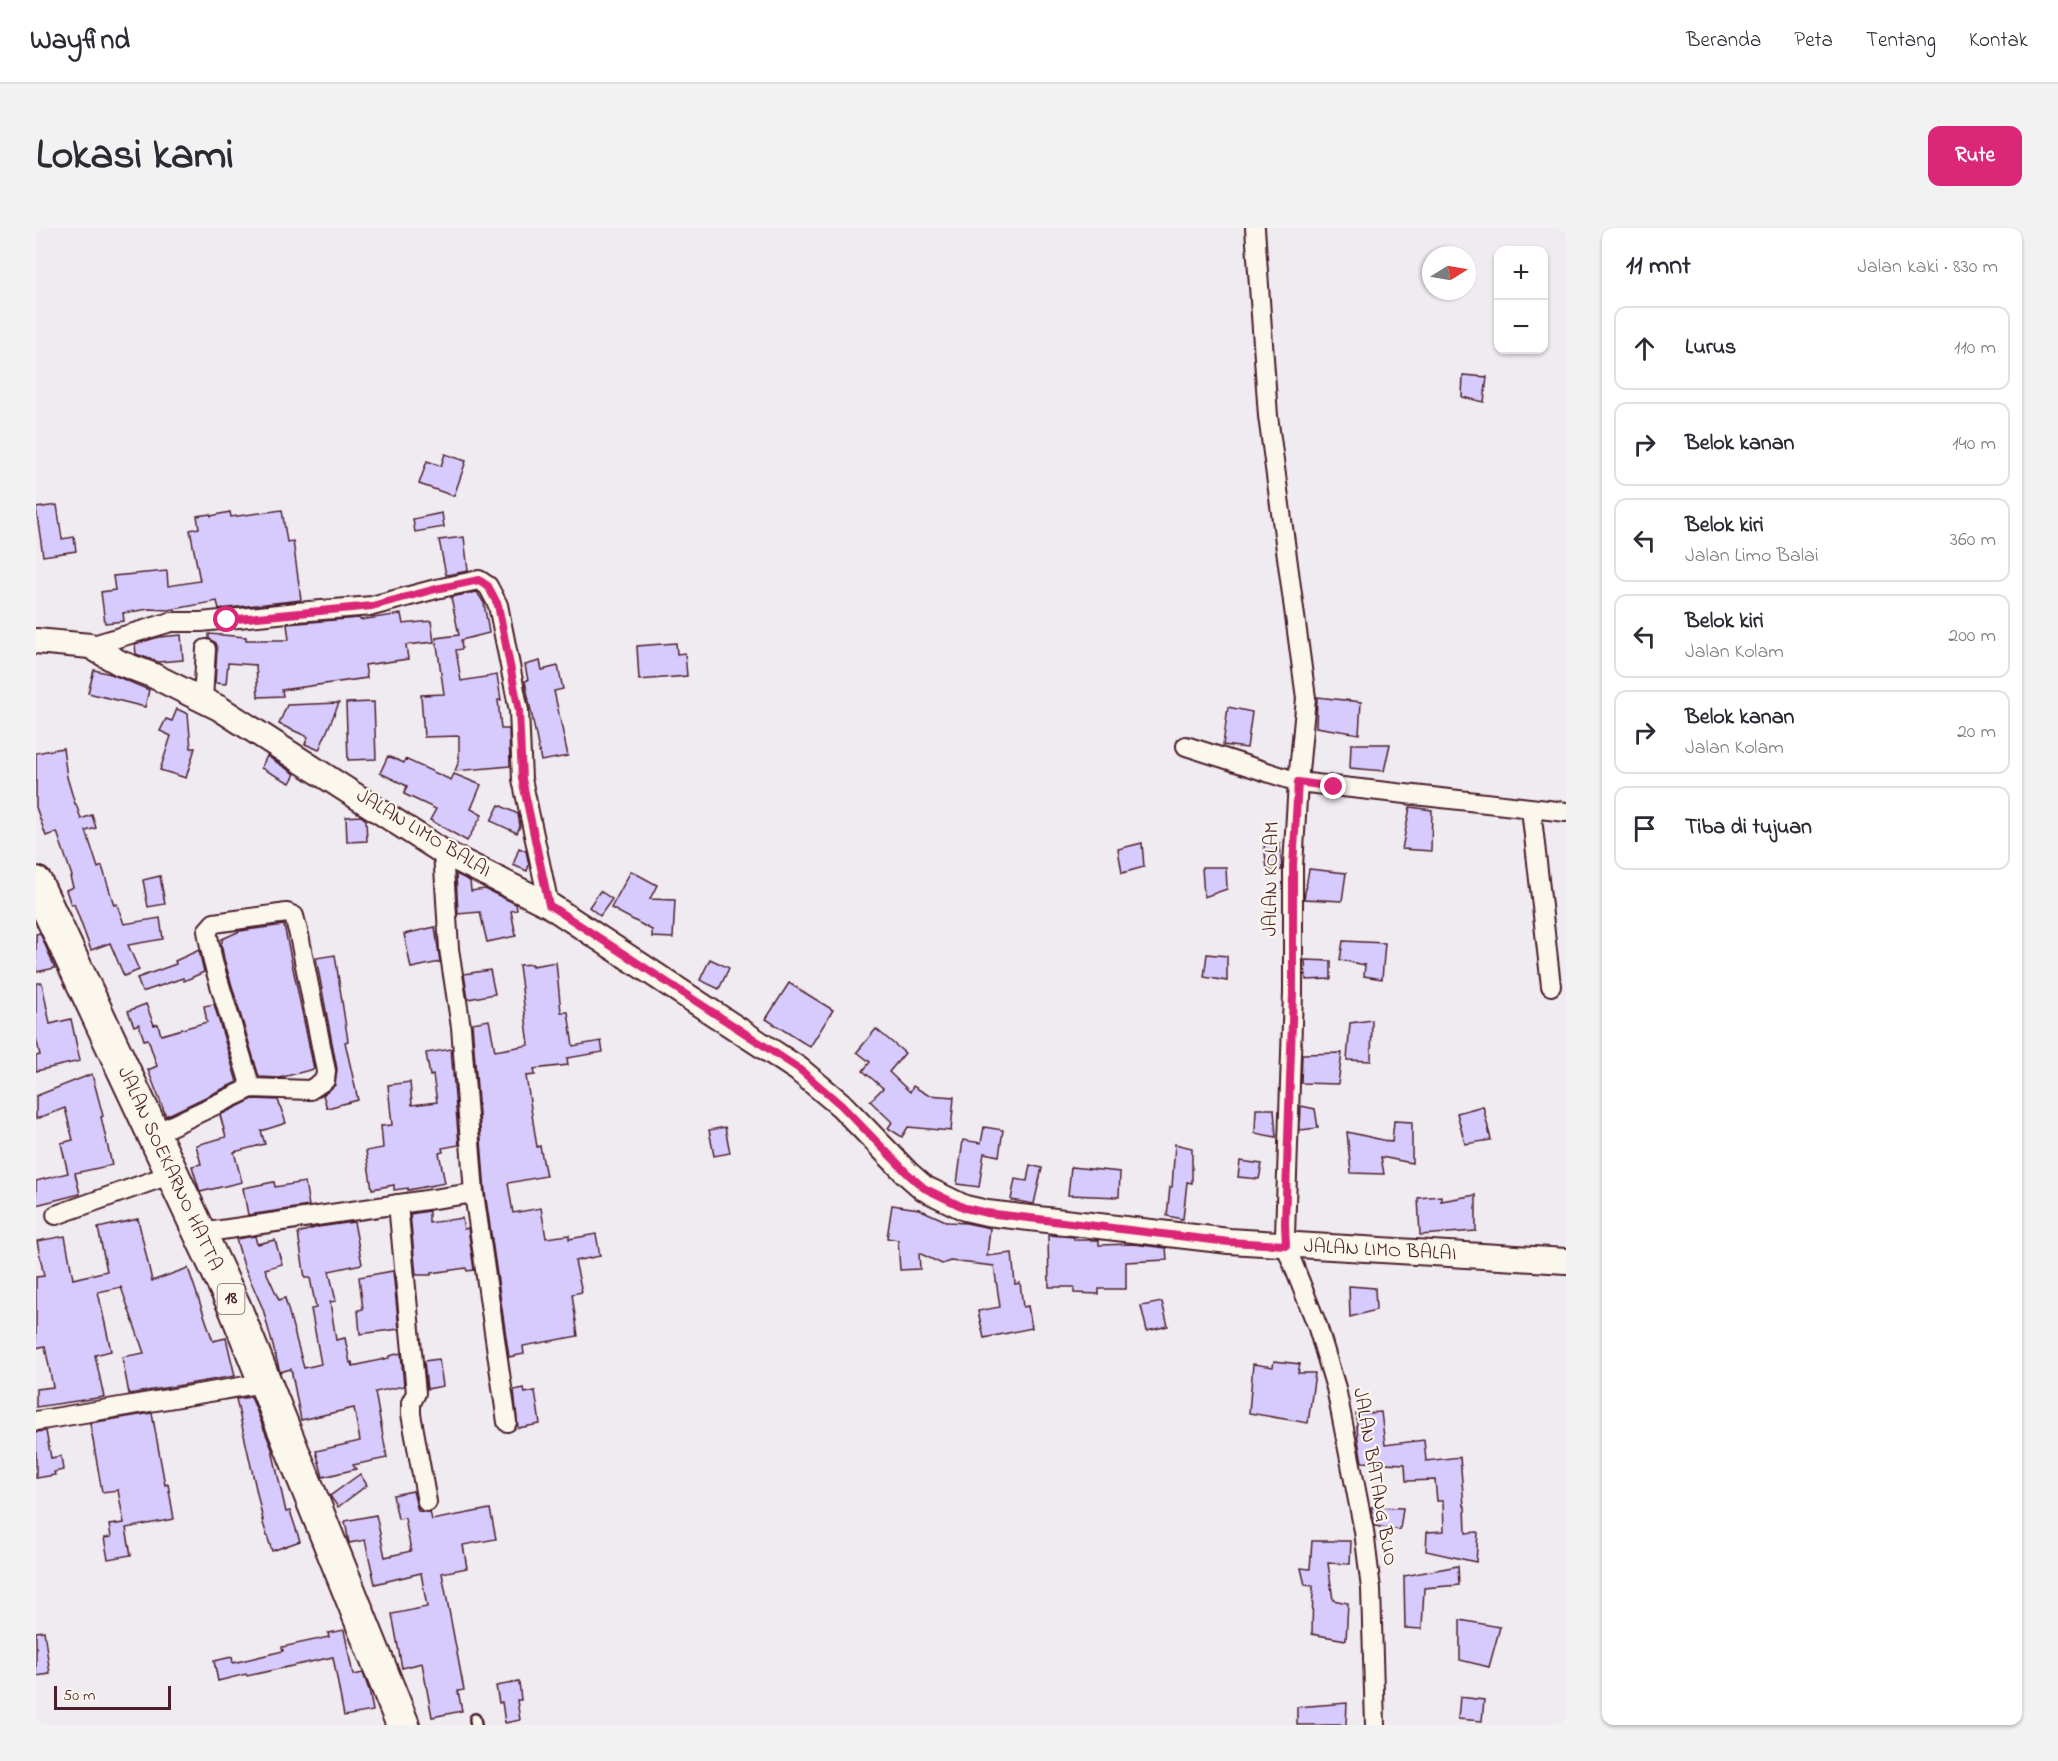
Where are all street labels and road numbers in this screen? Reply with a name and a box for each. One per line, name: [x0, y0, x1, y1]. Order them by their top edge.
street label: JALAN LIMO BALAI: [350, 782, 496, 886]
street label: JALAN KOLAM: [1256, 821, 1288, 937]
street label: JALAN SOEKARNO HATTA: [109, 1062, 229, 1276]
street label: JALAN LIMO BALAI: [1303, 1233, 1457, 1269]
road number: 18: [218, 1284, 244, 1314]
street label: JALAN BATANG BUO: [1344, 1386, 1404, 1568]

